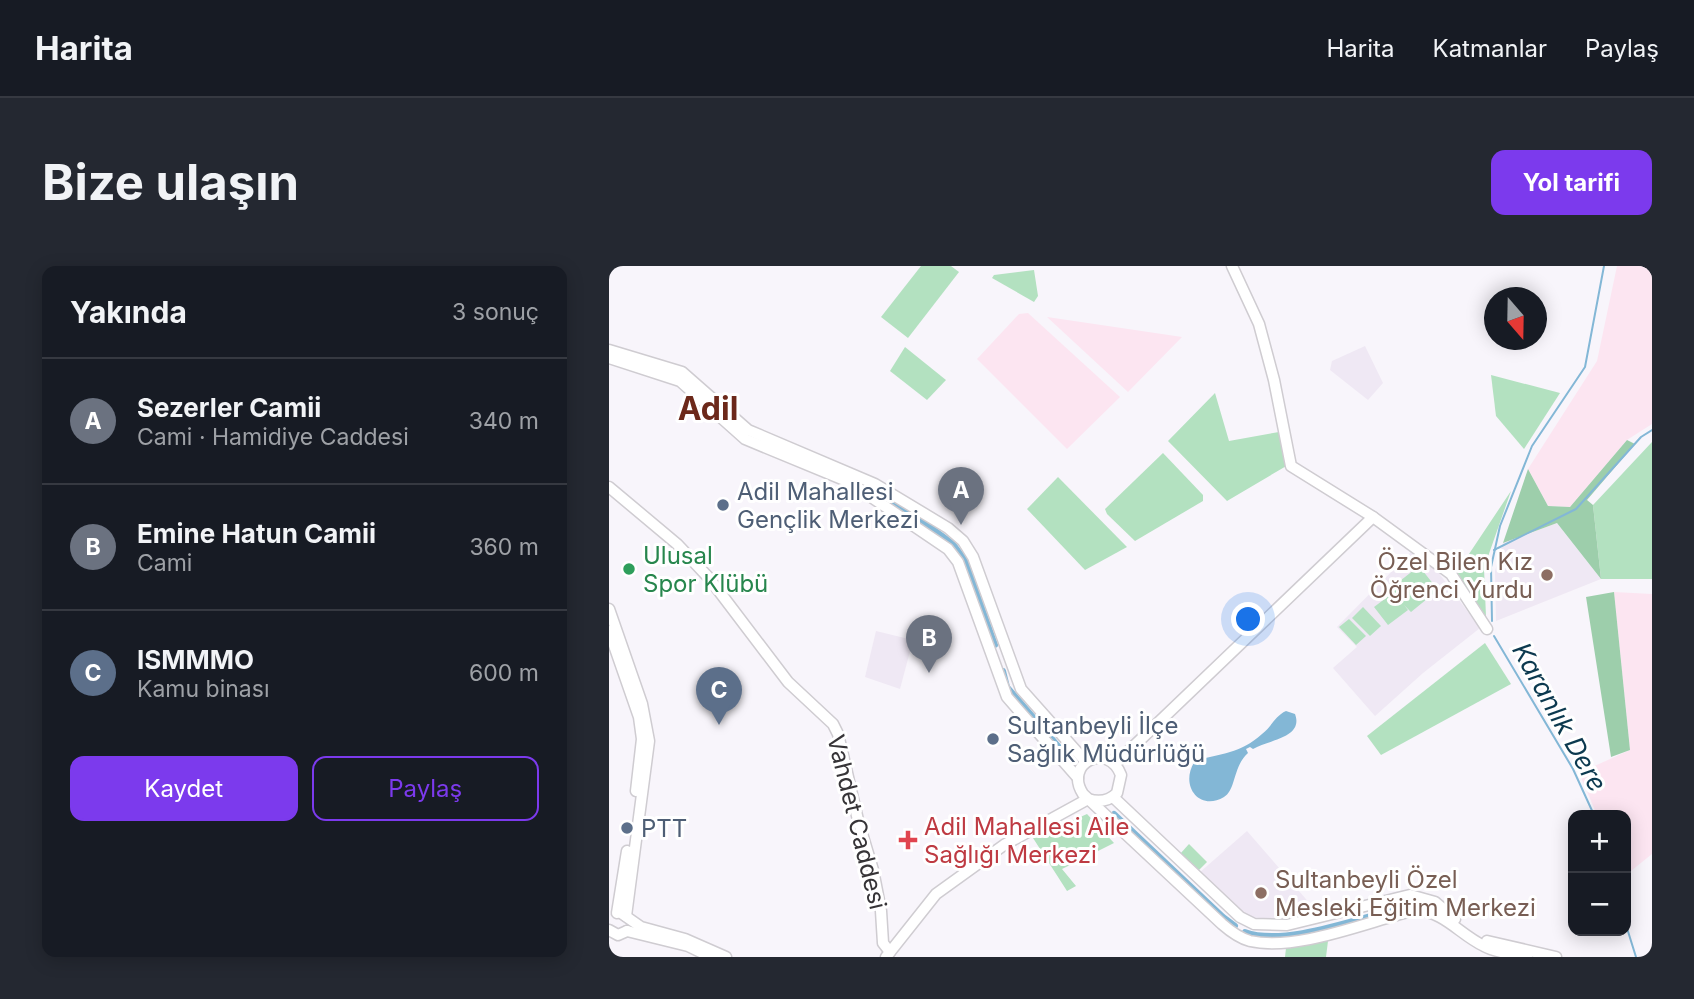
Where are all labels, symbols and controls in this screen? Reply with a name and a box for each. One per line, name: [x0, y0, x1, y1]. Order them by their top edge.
text: Harita: [35, 28, 133, 68]
text: Harita: [1327, 34, 1395, 63]
text: Katmanlar: [1433, 34, 1547, 63]
text: Paylaş: [1585, 34, 1659, 63]
button: Yol tarifi: [1491, 150, 1652, 215]
text: Bize ulaşın: [42, 153, 299, 212]
north arrow: [1484, 287, 1547, 350]
text: Yakında: [70, 294, 187, 330]
text: 3 sonuç: [452, 298, 539, 326]
district label: Adil: [678, 389, 738, 428]
text: Sezerler Camii: [137, 392, 321, 423]
text: A: [84, 407, 102, 435]
text: 340 m: [469, 407, 539, 435]
text: Cami · Hamidiye Caddesi: [137, 423, 409, 451]
pin: A: [938, 467, 984, 525]
place label: Adil Mahallesi Gençlik Merkezi: [737, 477, 919, 534]
marker: Adil Mahallesi Gençlik Merkezi: [715, 497, 731, 513]
text: Emine Hatun Camii: [137, 518, 376, 549]
text: B: [85, 533, 101, 561]
text: 360 m: [469, 533, 539, 561]
place label: Ulusal Spor Klübü: [643, 541, 768, 598]
place label: Özel Bilen Kız Öğrenci Yurdu: [1370, 547, 1533, 604]
text: Cami: [137, 549, 192, 577]
marker: Ulusal Spor Klübü: [621, 561, 637, 577]
marker: Özel Bilen Kız Öğrenci Yurdu: [1539, 567, 1555, 583]
your location: [1231, 602, 1265, 636]
pin: B: [906, 615, 952, 673]
water label: Karanlık Dere: [1506, 637, 1614, 797]
text: ISMMMO: [137, 644, 254, 675]
text: C: [84, 659, 102, 687]
text: 600 m: [469, 659, 539, 687]
pin: C: [696, 667, 742, 725]
text: Kamu binası: [137, 675, 269, 703]
place label: Sultanbeyli İlçe Sağlık Müdürlüğü: [1007, 711, 1205, 768]
marker: Sultanbeyli İlçe Sağlık Müdürlüğü: [985, 731, 1001, 747]
street label: Vahdet Caddesi: [821, 732, 893, 912]
button: Kaydet: [70, 756, 298, 821]
button: Paylaş: [312, 756, 539, 821]
map controls: [1568, 810, 1631, 936]
button: +: [1568, 810, 1631, 873]
place label: Adil Mahallesi Aile Sağlığı Merkezi: [924, 812, 1130, 869]
place label: PTT: [641, 814, 687, 843]
marker: PTT: [619, 820, 635, 836]
marker: Adil Mahallesi Aile Sağlığı Merkezi: [898, 830, 918, 850]
place label: Sultanbeyli Özel Mesleki Eğitim Merkezi: [1275, 865, 1536, 922]
button: −: [1568, 873, 1631, 936]
marker: Sultanbeyli Özel Mesleki Eğitim Merkezi: [1253, 885, 1269, 901]

